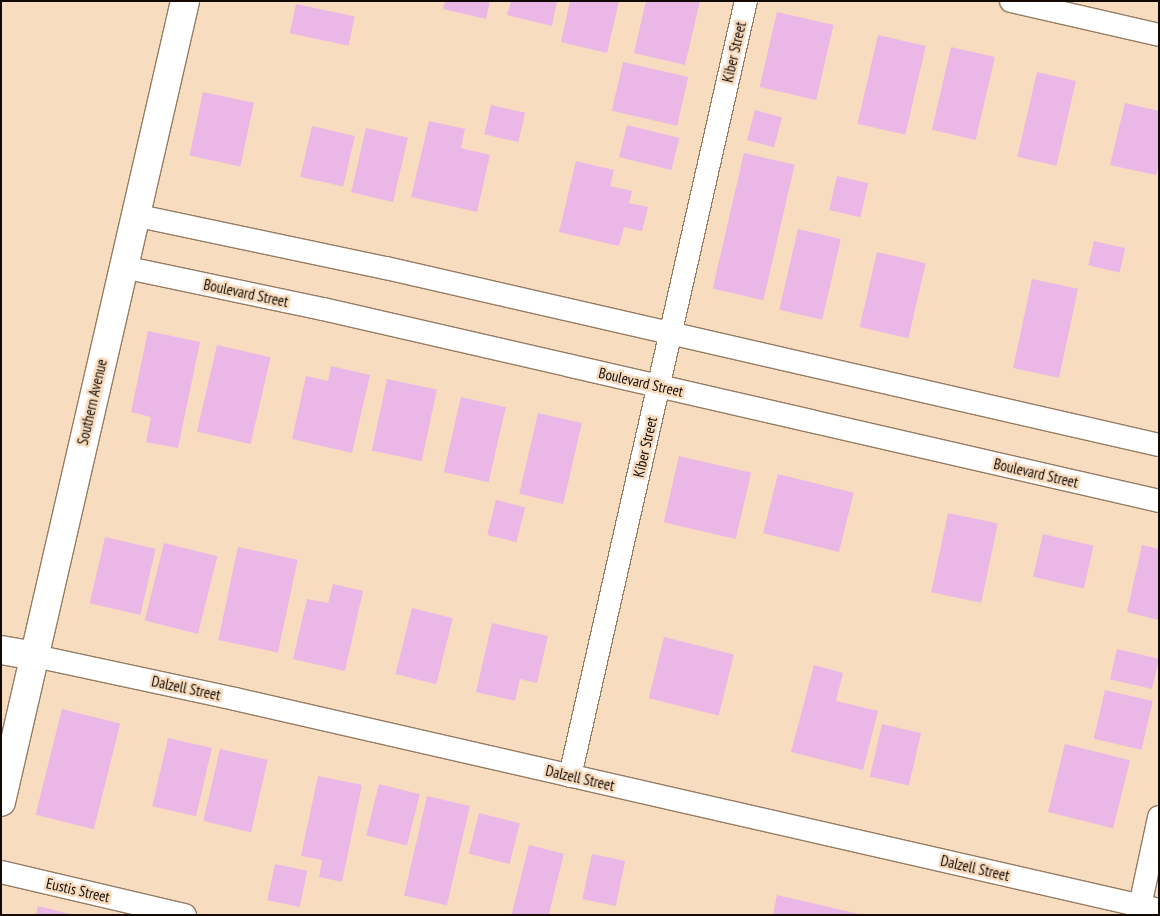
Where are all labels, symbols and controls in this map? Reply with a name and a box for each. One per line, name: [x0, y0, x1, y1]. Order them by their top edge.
street label: Kiber Street: [718, 20, 750, 84]
street label: Boulevard Street: [202, 275, 290, 311]
street label: Southern Avenue: [73, 357, 111, 447]
street label: Boulevard Street: [597, 364, 685, 400]
street label: Kiber Street: [629, 415, 661, 479]
street label: Boulevard Street: [992, 455, 1080, 491]
street label: Dalzell Street: [150, 672, 222, 704]
street label: Dalzell Street: [544, 761, 616, 795]
street label: Dalzell Street: [939, 851, 1011, 885]
street label: Eustis Street: [44, 874, 112, 906]

